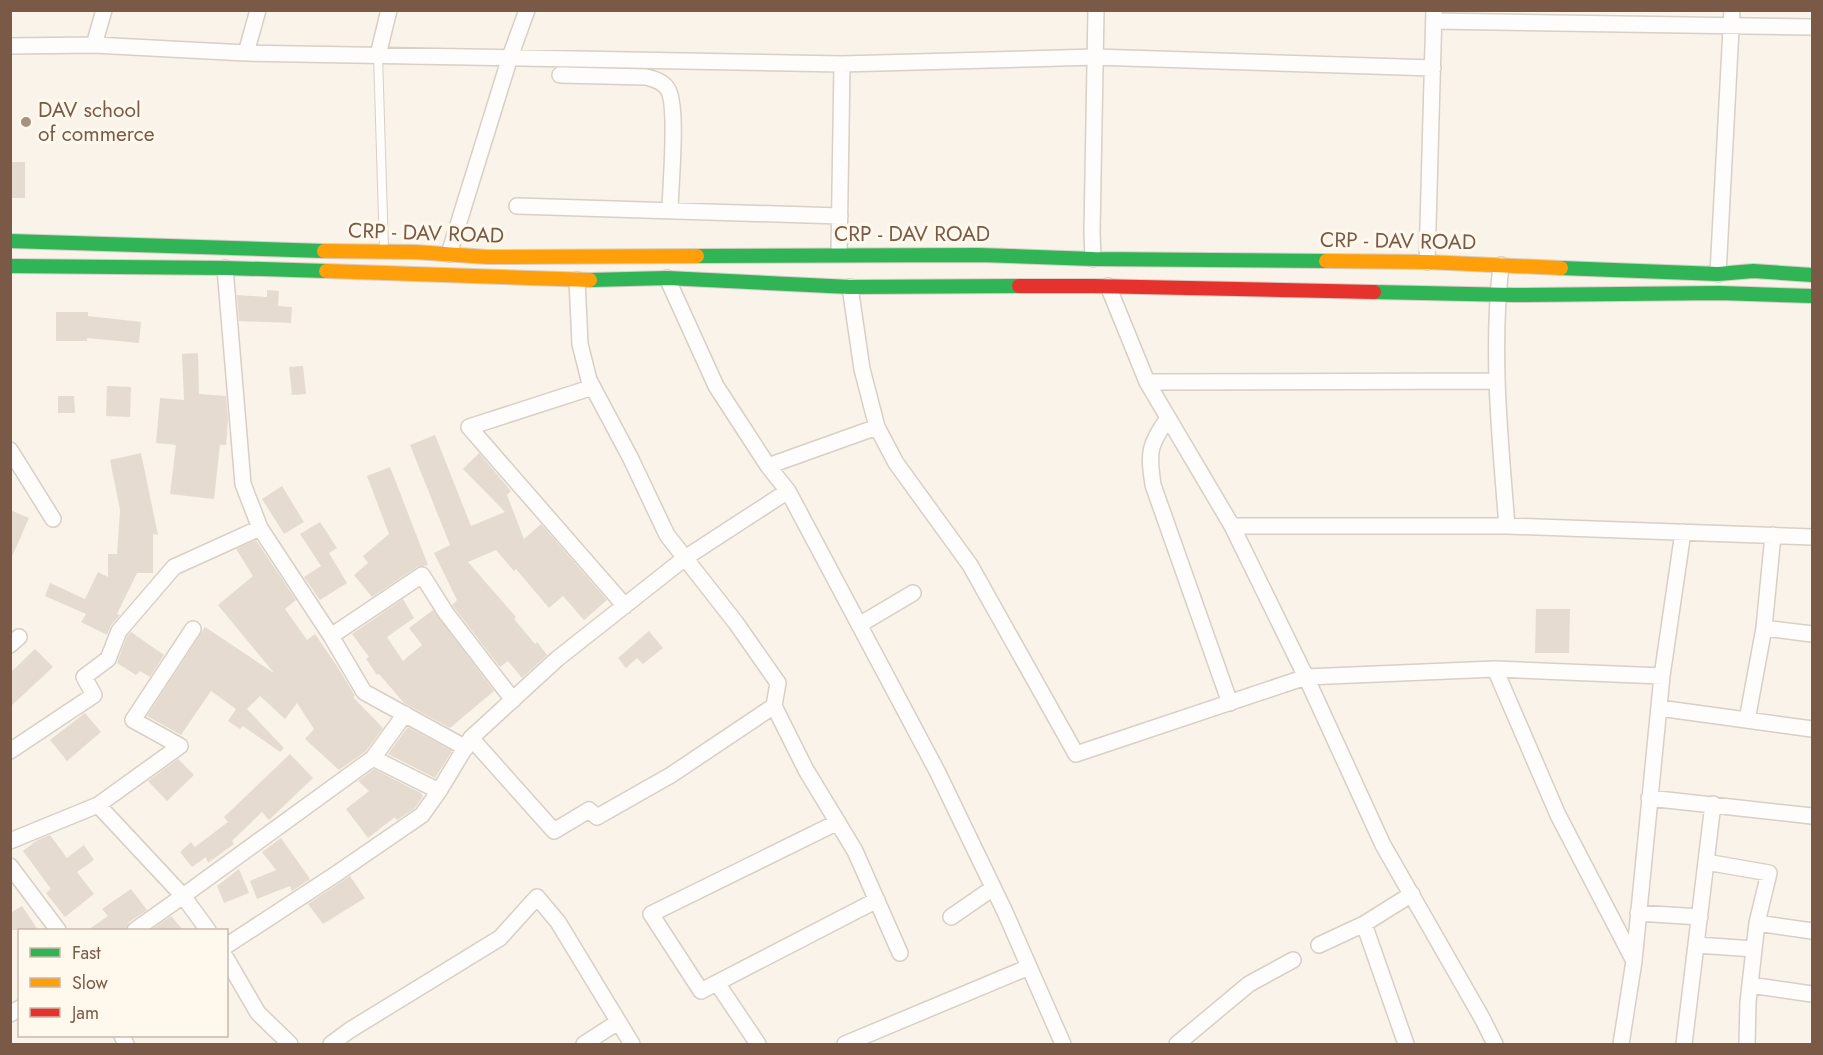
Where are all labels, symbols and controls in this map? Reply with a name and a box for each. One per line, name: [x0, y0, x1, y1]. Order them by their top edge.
place label: DAV school of commerce: [38, 95, 155, 149]
marker: DAV school of commerce: [19, 115, 33, 129]
street label: CRP - DAV ROAD: [347, 215, 505, 251]
street label: CRP - DAV ROAD: [834, 219, 990, 249]
street label: CRP - DAV ROAD: [1320, 225, 1476, 257]
legend: [18, 929, 228, 1037]
text: Fast: [72, 940, 101, 966]
text: Slow: [72, 970, 109, 996]
text: Jam: [70, 1000, 99, 1026]

